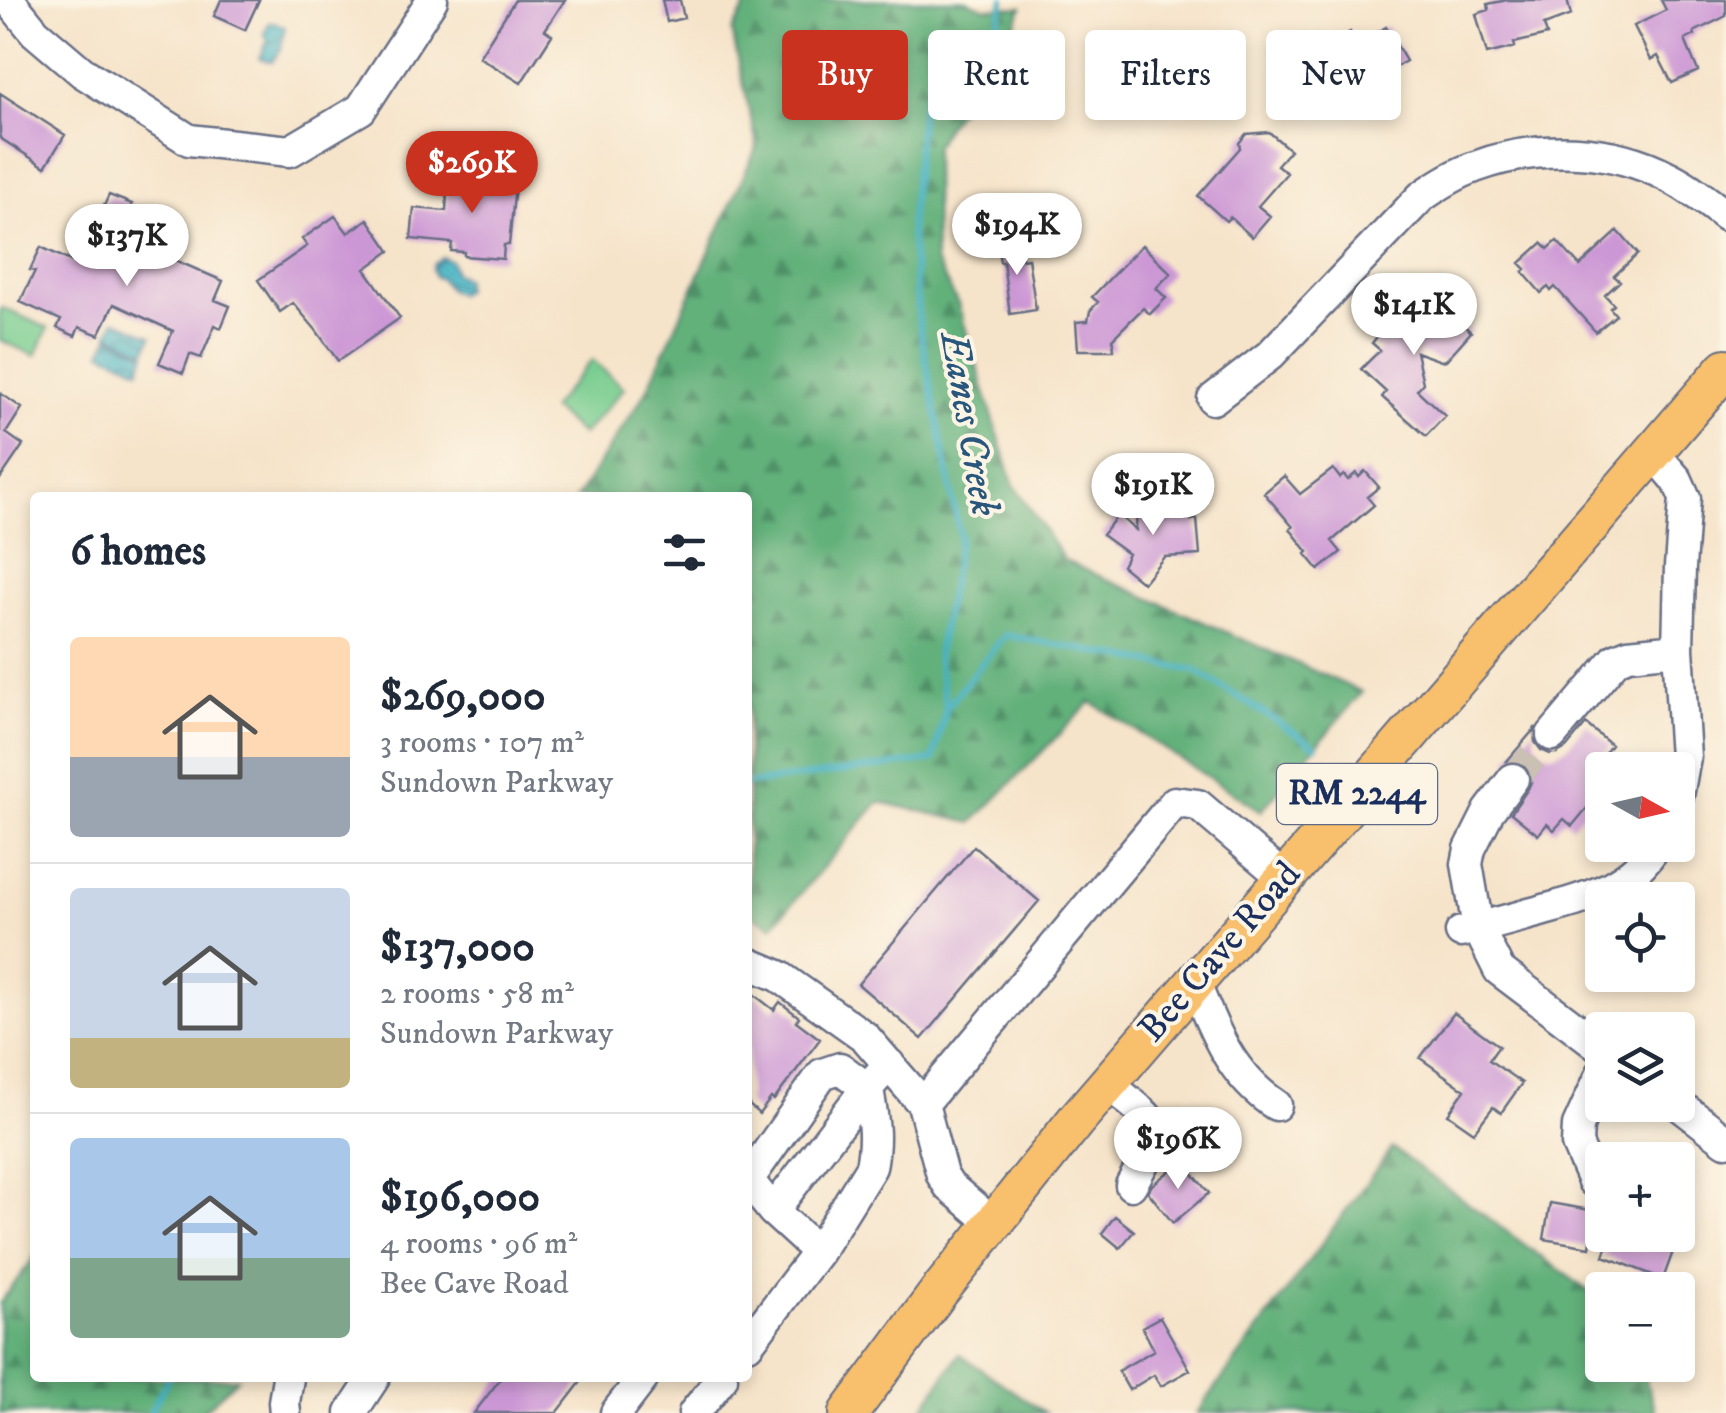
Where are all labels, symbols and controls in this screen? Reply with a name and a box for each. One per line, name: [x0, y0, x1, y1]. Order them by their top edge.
chip: Buy: [782, 30, 908, 120]
chip: Rent: [928, 30, 1065, 120]
chip: Filters: [1085, 30, 1246, 120]
chip: New: [1266, 30, 1401, 120]
pin: $269K: [402, 131, 542, 216]
text: $269K: [428, 143, 516, 183]
pin: $194K: [947, 193, 1087, 278]
pin: $137K: [57, 204, 197, 289]
text: $194K: [974, 205, 1060, 245]
text: $137K: [87, 216, 167, 256]
pin: $141K: [1344, 273, 1484, 358]
text: $141K: [1373, 285, 1455, 325]
water label: Eanes Creek: [927, 326, 1009, 520]
pin: $191K: [1083, 453, 1223, 538]
text: $191K: [1113, 465, 1193, 505]
icon: filters: [657, 525, 712, 580]
text: 6 homes: [70, 526, 206, 578]
text: $269,000: [380, 671, 545, 723]
icon: home: [150, 677, 270, 797]
text: 3 rooms · 107 m²: [380, 723, 584, 763]
north arrow: [1585, 752, 1695, 862]
map controls: [1585, 752, 1695, 1382]
text: Sundown Parkway: [380, 763, 613, 803]
road number: RM 2244: [1277, 764, 1437, 824]
street label: Bee Cave Road: [1128, 852, 1312, 1052]
button: locate: [1585, 882, 1695, 992]
text: $137,000: [380, 922, 535, 974]
icon: home: [150, 928, 270, 1048]
text: 2 rooms · 58 m²: [380, 974, 574, 1014]
button: layers: [1585, 1012, 1695, 1122]
text: Sundown Parkway: [380, 1014, 613, 1054]
pin: $196K: [1108, 1107, 1248, 1192]
text: $196K: [1136, 1119, 1220, 1159]
button: +: [1585, 1142, 1695, 1252]
text: $196,000: [380, 1172, 540, 1224]
icon: home: [150, 1178, 270, 1298]
text: 4 rooms · 96 m²: [380, 1224, 577, 1264]
text: Bee Cave Road: [380, 1264, 569, 1304]
button: −: [1585, 1272, 1695, 1382]

